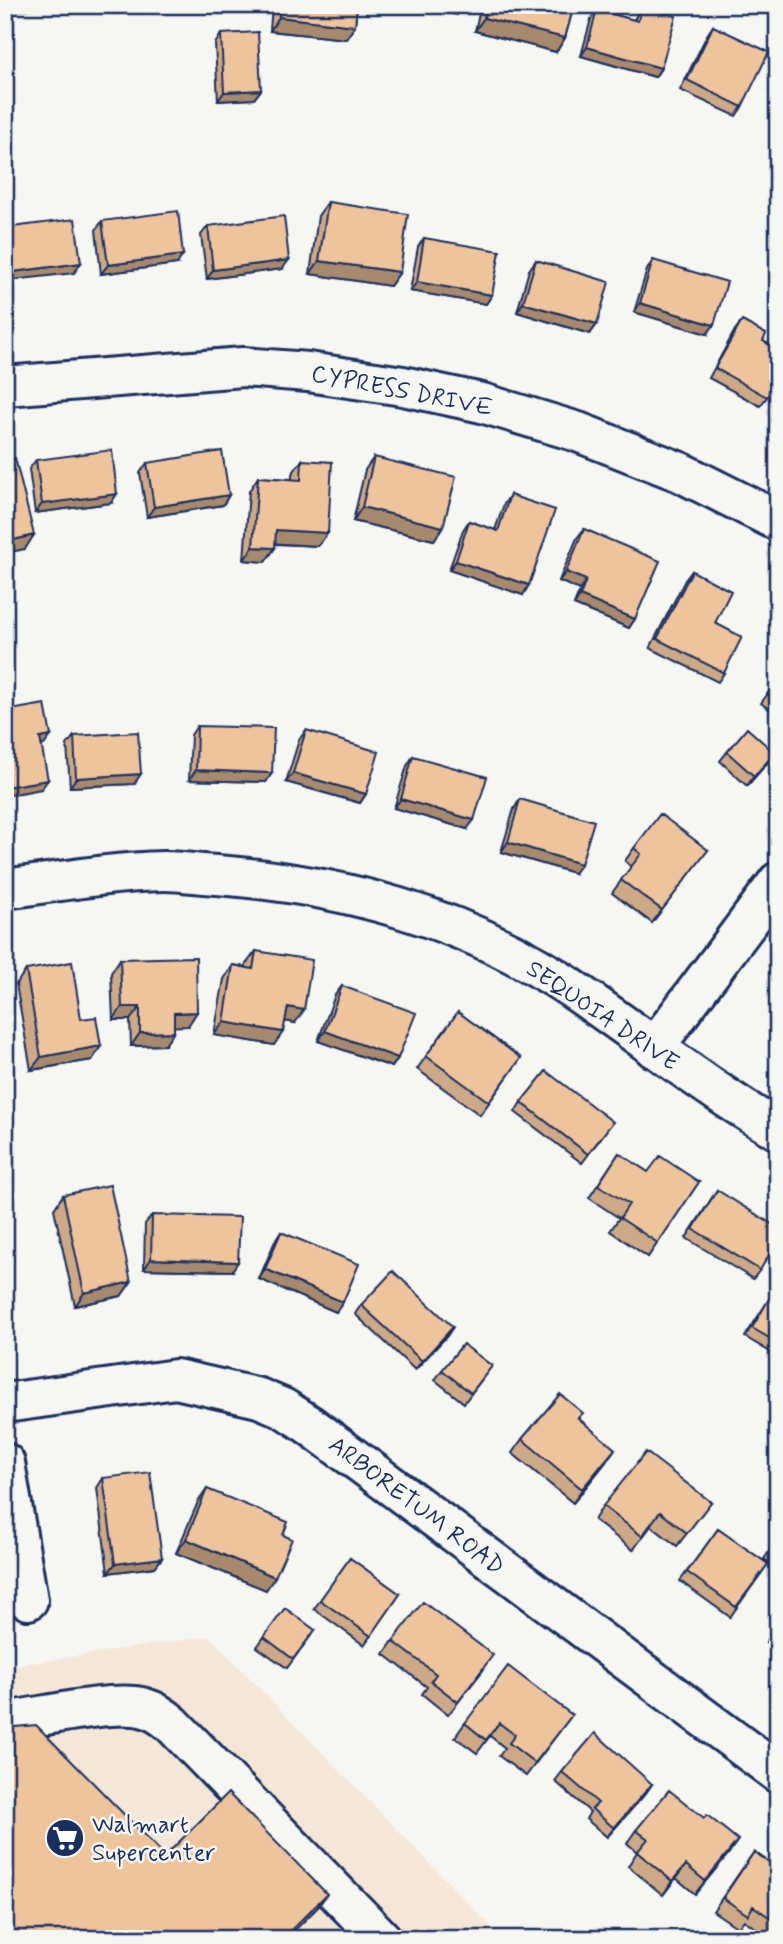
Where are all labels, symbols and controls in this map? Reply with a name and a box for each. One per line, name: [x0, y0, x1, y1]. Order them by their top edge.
street label: CYPRESS DRIVE: [309, 359, 495, 424]
street label: SEQUOIA DRIVE: [520, 954, 684, 1079]
street label: ARBORETUM ROAD: [322, 1430, 510, 1583]
place label: Walmart Supercenter: [92, 1810, 216, 1869]
supermarket icon: Walmart Supercenter: [44, 1817, 86, 1859]

